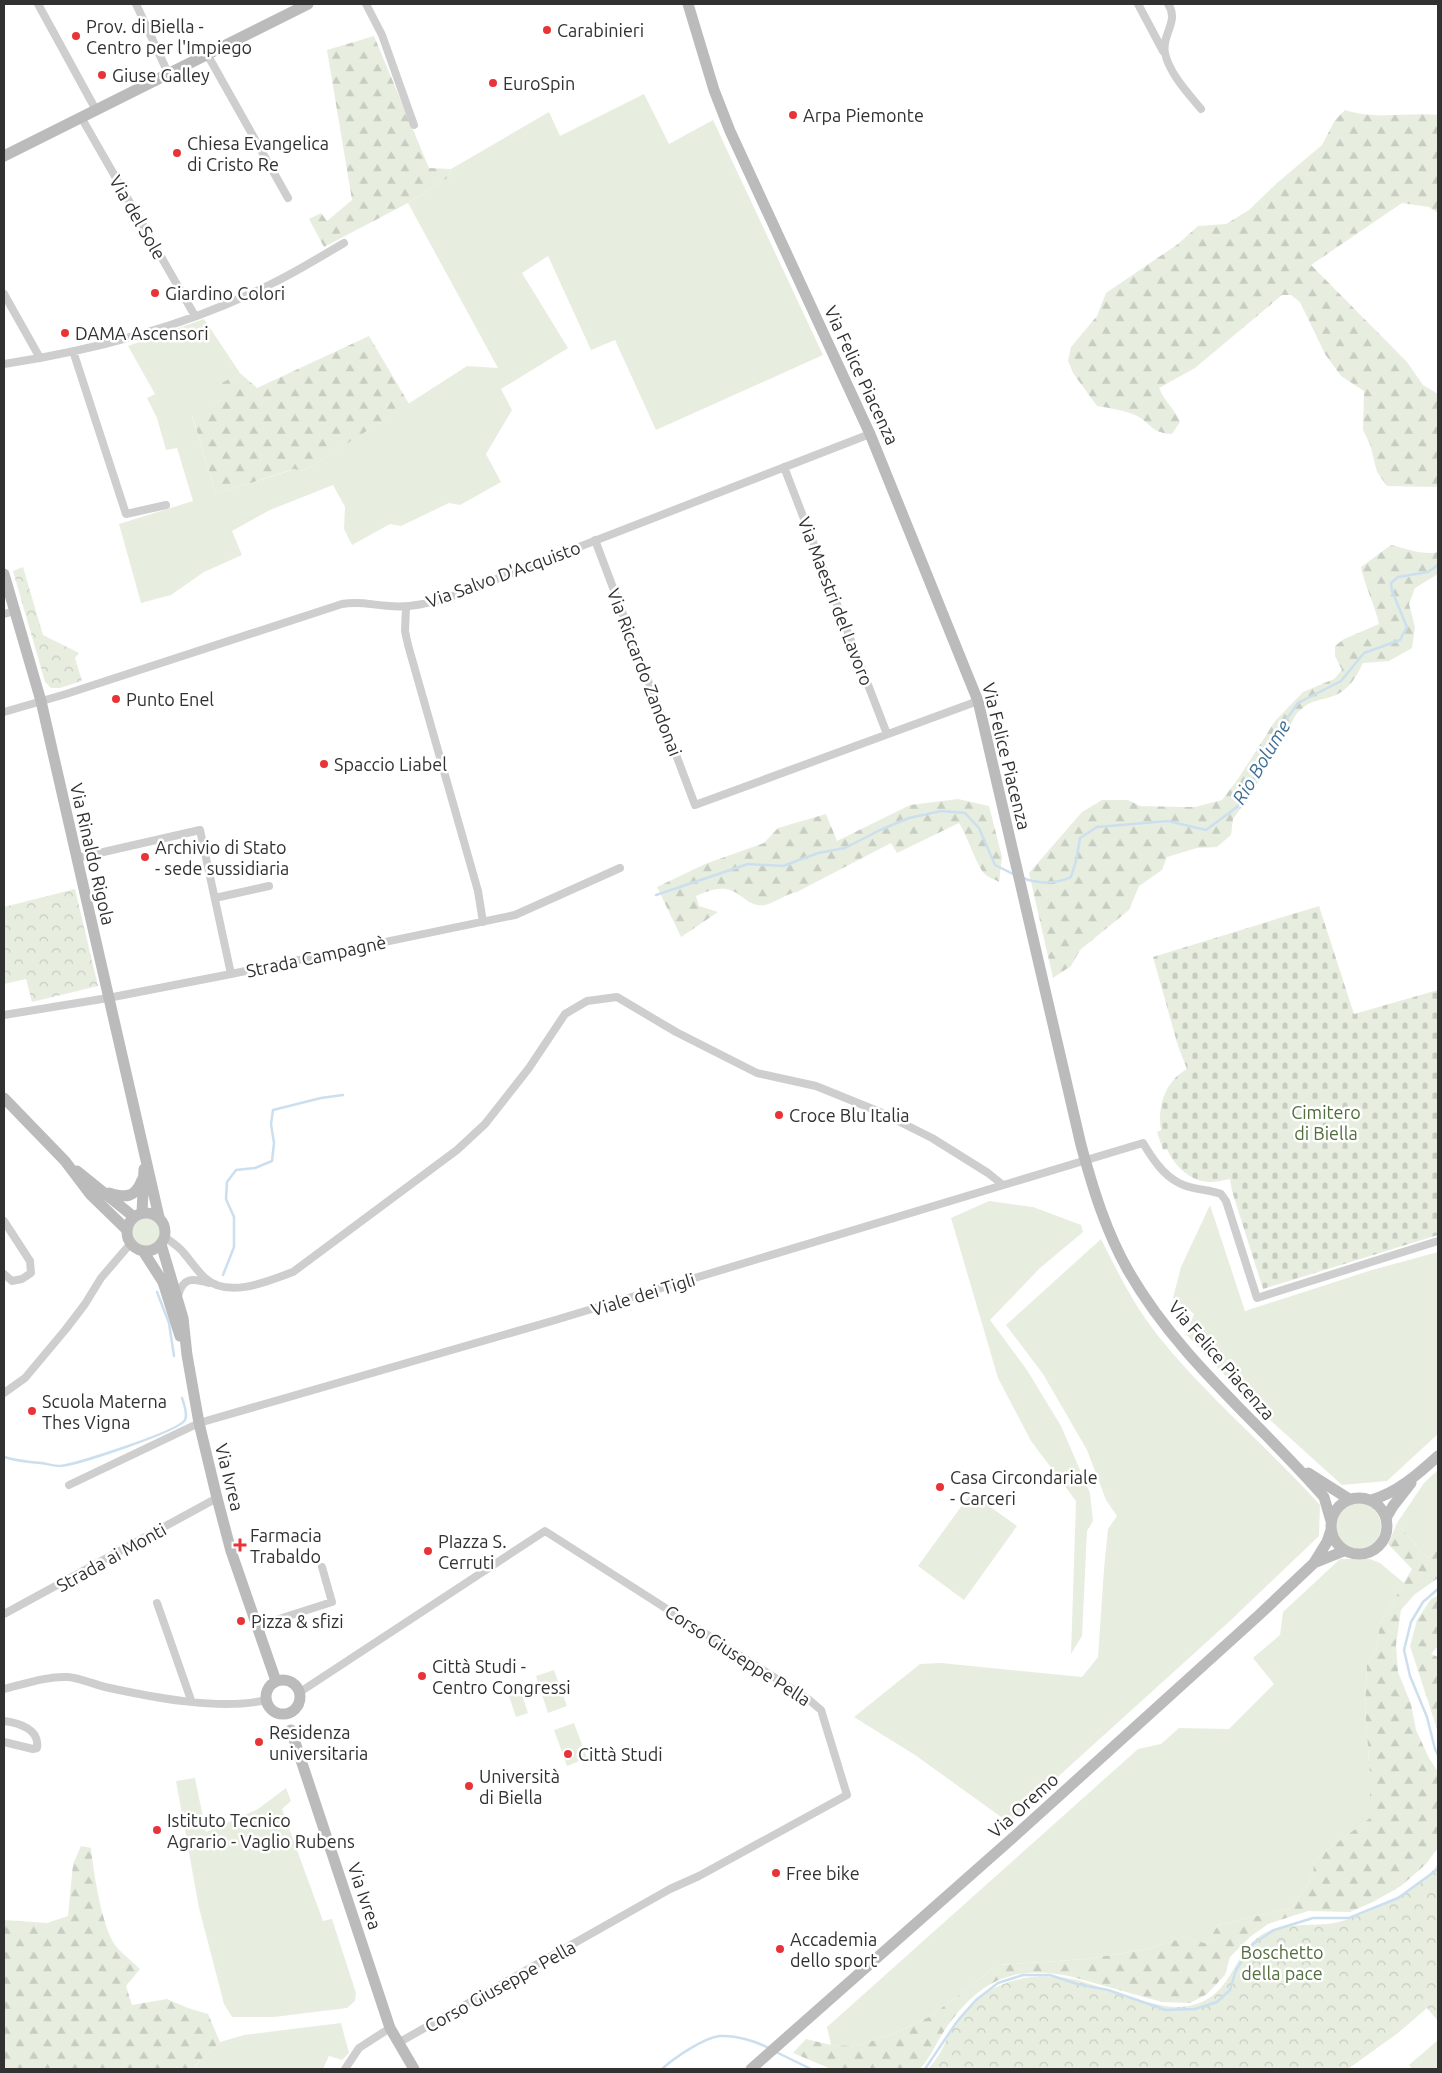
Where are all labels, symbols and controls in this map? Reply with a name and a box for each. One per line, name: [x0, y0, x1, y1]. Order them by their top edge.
place label: Prov. di Biella - Centro per l'Impiego: [86, 16, 252, 57]
place label: Carabinieri: [557, 20, 644, 40]
marker: Carabinieri: [541, 24, 553, 36]
marker: Prov. di Biella - Centro per l'Impiego: [70, 30, 82, 42]
place label: Giuse Galley: [112, 65, 210, 85]
marker: Giuse Galley: [96, 69, 108, 81]
place label: EuroSpin: [503, 73, 575, 93]
marker: EuroSpin: [487, 77, 499, 89]
place label: Arpa Piemonte: [803, 105, 924, 125]
marker: Arpa Piemonte: [787, 109, 799, 121]
place label: Chiesa Evangelica di Cristo Re: [187, 133, 329, 174]
marker: Chiesa Evangelica di Cristo Re: [171, 147, 183, 159]
street label: Via del Sole: [106, 171, 170, 263]
place label: Giardino Colori: [165, 283, 285, 303]
marker: Giardino Colori: [149, 287, 161, 299]
street label: Via Felice Piacenza: [821, 302, 903, 448]
place label: DAMA Ascensori: [75, 323, 209, 343]
marker: DAMA Ascensori: [59, 327, 71, 339]
street label: Via Maestri del Lavoro: [795, 514, 877, 688]
street label: Via Salvo D'Acquisto: [423, 537, 583, 611]
street label: Via Riccardo Zandonai: [604, 585, 686, 759]
street label: Via Felice Piacenza: [979, 680, 1035, 832]
place label: Punto Enel: [126, 689, 214, 709]
marker: Punto Enel: [110, 693, 122, 705]
water label: Rio Bolume: [1227, 716, 1295, 808]
place label: Spaccio Liabel: [334, 754, 447, 774]
marker: Spaccio Liabel: [318, 758, 330, 770]
street label: Via Rinaldo Rigola: [67, 781, 119, 927]
place label: Archivio di Stato - sede sussidiaria: [155, 837, 289, 878]
marker: Archivio di Stato - sede sussidiaria: [139, 851, 151, 863]
street label: Strada Campagnè: [244, 931, 388, 981]
park label: Cimitero di Biella: [1291, 1102, 1361, 1143]
place label: Croce Blu Italia: [789, 1105, 910, 1125]
marker: Croce Blu Italia: [773, 1109, 785, 1121]
street label: Viale dei Tigli: [589, 1269, 697, 1319]
street label: Via Felice Piacenza: [1165, 1296, 1279, 1424]
place label: Scuola Materna Thes Vigna: [42, 1391, 167, 1432]
marker: Scuola Materna Thes Vigna: [26, 1405, 38, 1417]
street label: Via Ivrea: [212, 1441, 248, 1513]
place label: Casa Circondariale - Carceri: [950, 1467, 1098, 1508]
marker: Casa Circondariale - Carceri: [934, 1481, 946, 1493]
street label: Strada ai Monti: [53, 1519, 169, 1595]
place label: Farmacia Trabaldo: [250, 1525, 322, 1566]
place label: PIazza S. Cerruti: [438, 1531, 507, 1572]
marker: Farmacia Trabaldo: [234, 1539, 246, 1551]
marker: PIazza S. Cerruti: [422, 1545, 434, 1557]
street label: Corso Giuseppe Pella: [662, 1600, 814, 1710]
place label: Pizza & sfizi: [251, 1611, 344, 1631]
marker: Pizza & sfizi: [235, 1615, 247, 1627]
place label: Città Studi - Centro Congressi: [432, 1656, 571, 1697]
marker: Città Studi - Centro Congressi: [416, 1670, 428, 1682]
place label: Residenza universitaria: [269, 1722, 368, 1763]
marker: Residenza universitaria: [253, 1736, 265, 1748]
place label: Città Studi: [578, 1744, 663, 1764]
marker: Città Studi: [562, 1748, 574, 1760]
place label: Università di Biella: [479, 1766, 560, 1807]
street label: Via Oremo: [984, 1769, 1062, 1841]
marker: Università di Biella: [463, 1780, 475, 1792]
place label: Istituto Tecnico Agrario - Vaglio Rubens: [167, 1810, 355, 1851]
marker: Istituto Tecnico Agrario - Vaglio Rubens: [151, 1824, 163, 1836]
street label: Via Ivrea: [344, 1860, 386, 1932]
place label: Free bike: [786, 1863, 860, 1883]
marker: Free bike: [770, 1867, 782, 1879]
place label: Accademia dello sport: [790, 1929, 877, 1970]
street label: Corso Giuseppe Pella: [421, 1936, 579, 2036]
park label: Boschetto della pace: [1241, 1942, 1324, 1983]
marker: Accademia dello sport: [774, 1943, 786, 1955]

